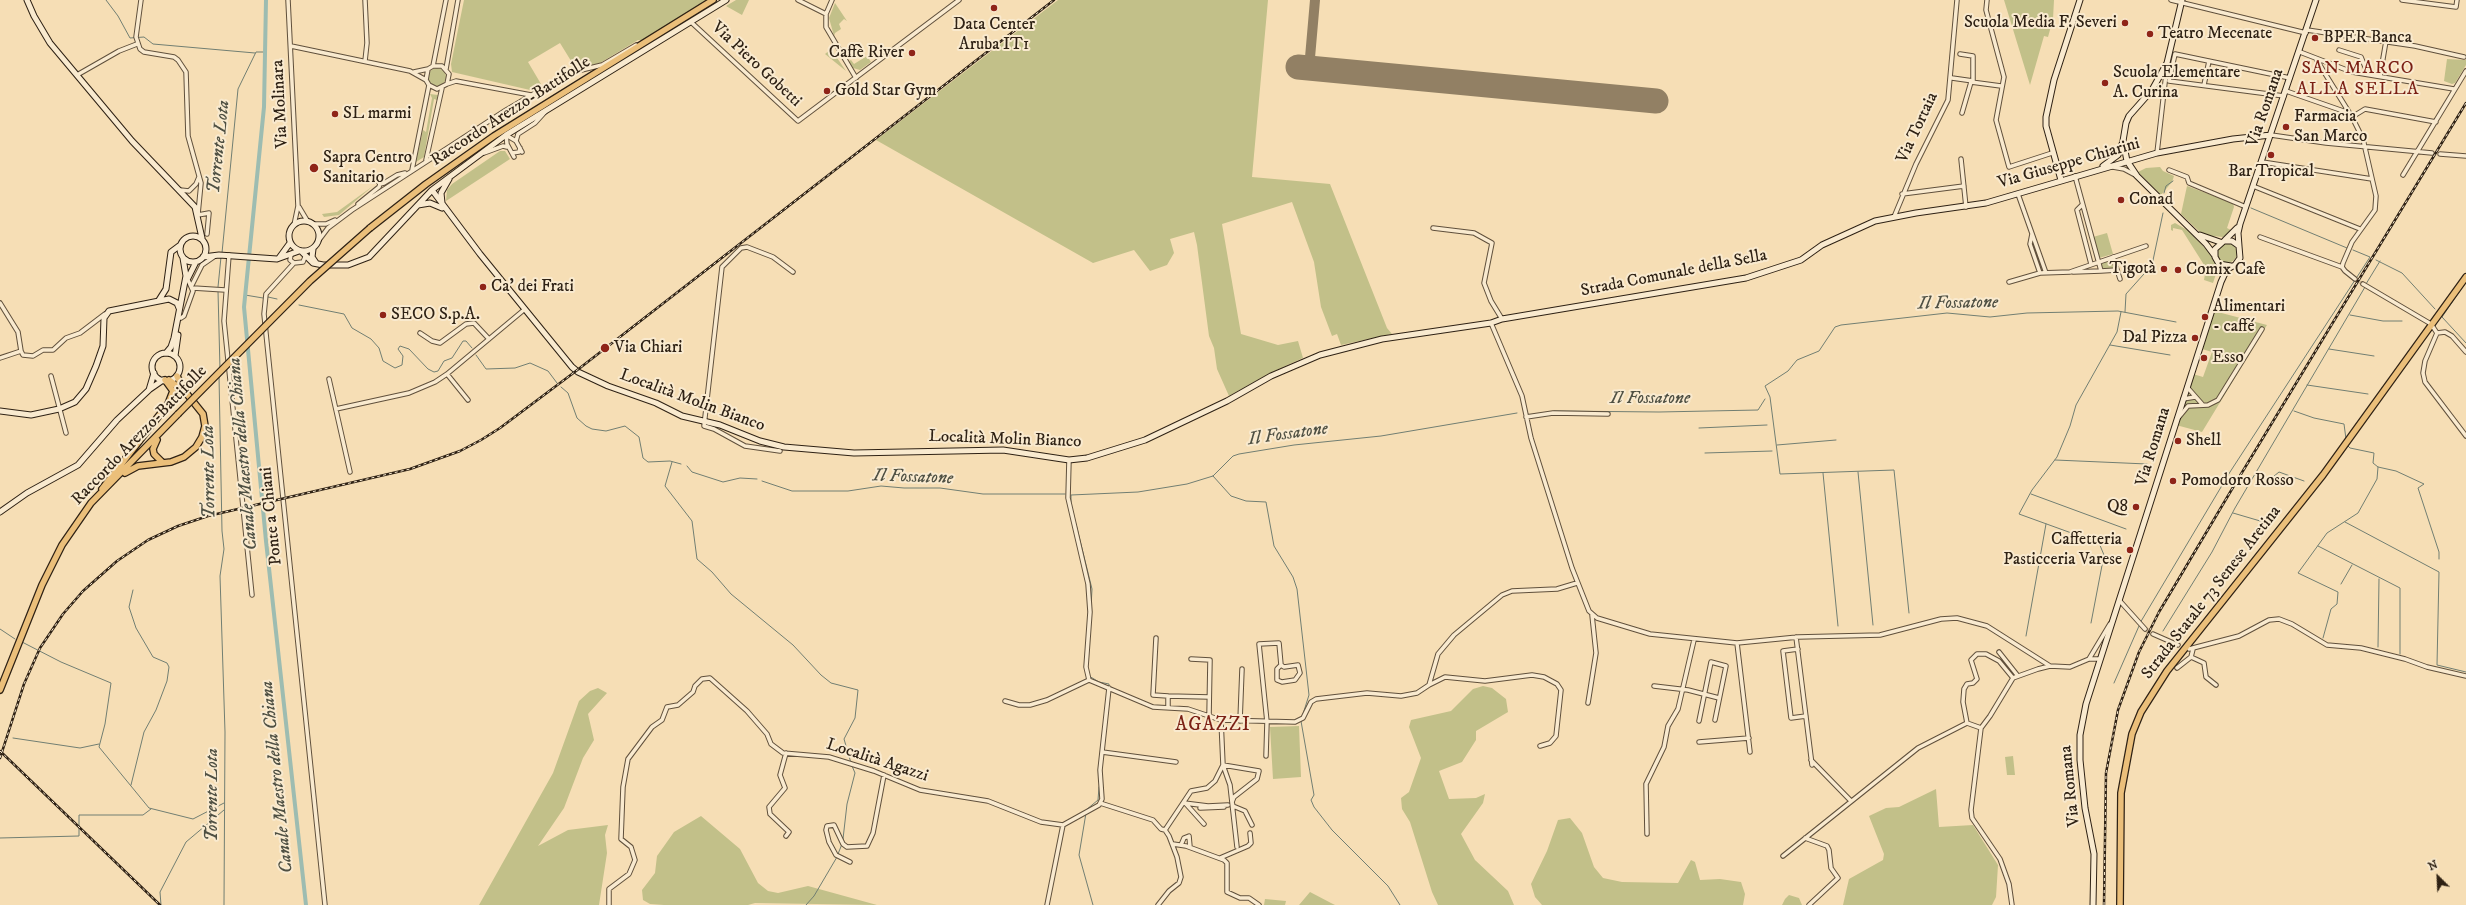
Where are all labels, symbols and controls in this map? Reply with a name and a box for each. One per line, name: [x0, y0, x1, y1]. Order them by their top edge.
marker: Data Center Aruba IT1: [989, 3, 999, 13]
place label: Scuola Media F. Severi: [1964, 13, 2117, 33]
place label: Data Center Aruba IT1: [953, 15, 1035, 55]
street label: Via Piero Gobetti: [707, 18, 805, 112]
marker: Scuola Media F. Severi: [2120, 18, 2130, 28]
place label: Teatro Mecenate: [2158, 24, 2272, 44]
place label: BPER Banca: [2323, 28, 2412, 48]
marker: Teatro Mecenate: [2145, 29, 2155, 39]
marker: BPER Banca: [2310, 33, 2320, 43]
place label: Caffè River: [829, 43, 904, 63]
marker: Caffè River: [907, 48, 917, 58]
street label: Raccordo Arezzo-Battifolle: [427, 53, 595, 171]
district label: SAN MARCO ALLA SELLA: [2297, 58, 2419, 100]
street label: Via Molinara: [268, 59, 294, 149]
place label: Scuola Elementare A. Curina: [2113, 63, 2240, 103]
street label: Via Romana: [2243, 66, 2289, 150]
marker: Scuola Elementare A. Curina: [2100, 78, 2110, 88]
place label: Gold Star Gym: [835, 81, 937, 101]
marker: Gold Star Gym: [822, 86, 832, 96]
street label: Via Tortaia: [1893, 89, 1943, 167]
water label: Torrente Lota: [204, 99, 236, 195]
place label: SL marmi: [343, 104, 411, 124]
place label: Farmacia San Marco: [2294, 107, 2367, 147]
marker: SL marmi: [330, 109, 340, 119]
marker: Farmacia San Marco: [2281, 122, 2291, 132]
street label: Via Giuseppe Chiarini: [1996, 134, 2142, 194]
place label: Sapra Centro Sanitario: [323, 148, 412, 188]
marker: Bar Tropical: [2266, 150, 2276, 160]
marker: Sapra Centro Sanitario: [308, 162, 320, 174]
place label: Bar Tropical: [2228, 162, 2314, 182]
place label: Conad: [2129, 190, 2173, 210]
marker: Conad: [2116, 195, 2126, 205]
street label: Strada Comunale della Sella: [1579, 246, 1769, 302]
place label: Tigotà: [2110, 259, 2156, 279]
place label: Comix Cafè: [2186, 260, 2266, 280]
marker: Tigotà: [2159, 264, 2169, 274]
marker: Comix Cafè: [2173, 265, 2183, 275]
place label: Ca' dei Frati: [491, 277, 574, 297]
marker: Ca' dei Frati: [478, 282, 488, 292]
water label: Il Fossatone: [1918, 293, 1998, 315]
place label: Alimentari - caffé: [2213, 297, 2285, 337]
place label: SECO S.p.A.: [391, 305, 480, 325]
marker: SECO S.p.A.: [378, 310, 388, 320]
marker: Alimentari - caffé: [2200, 312, 2210, 322]
place label: Dal Pizza: [2122, 328, 2187, 348]
marker: Dal Pizza: [2190, 333, 2200, 343]
place label: Via Chiari: [614, 338, 682, 358]
marker: Via Chiari: [599, 342, 611, 354]
place label: Esso: [2212, 348, 2244, 368]
marker: Esso: [2199, 353, 2209, 363]
water label: Canale Maestro della Chiana: [225, 357, 263, 551]
street label: Raccordo Arezzo-Battifolle: [68, 362, 212, 510]
street label: Località Molin Bianco: [617, 365, 767, 437]
water label: Il Fossatone: [1610, 388, 1690, 410]
street label: Via Romana: [2132, 405, 2176, 489]
water label: Il Fossatone: [1247, 419, 1329, 451]
water label: Torrente Lota: [198, 425, 222, 519]
street label: Località Molin Bianco: [928, 427, 1082, 453]
place label: Shell: [2186, 431, 2221, 451]
marker: Shell: [2173, 436, 2183, 446]
street label: Ponte a Chiani: [257, 466, 287, 566]
water label: Il Fossatone: [873, 466, 953, 490]
place label: Pomodoro Rosso: [2181, 471, 2294, 491]
marker: Pomodoro Rosso: [2168, 476, 2178, 486]
place label: Q8: [2107, 497, 2128, 517]
marker: Q8: [2131, 502, 2141, 512]
street label: Strada Statale 73 Senese Aretina: [2138, 502, 2286, 684]
place label: Caffetteria Pasticceria Varese: [2003, 530, 2122, 570]
marker: Caffetteria Pasticceria Varese: [2125, 545, 2135, 555]
water label: Canale Maestro della Chiana: [257, 680, 299, 874]
district label: AGAZZI: [1175, 715, 1251, 737]
street label: Località Agazzi: [823, 735, 931, 787]
street label: Via Romana: [2057, 744, 2085, 828]
water label: Torrente Lota: [202, 748, 224, 842]
north arrow: [2418, 857, 2458, 897]
text: N: [2426, 858, 2440, 874]

